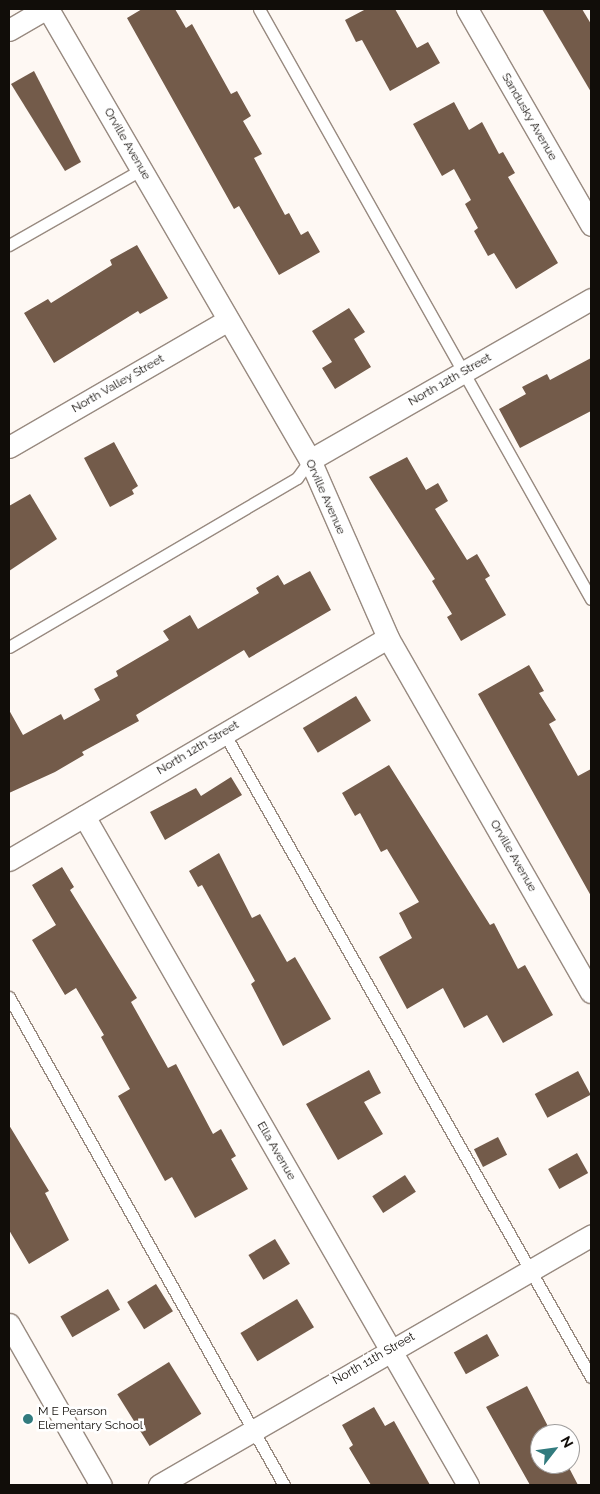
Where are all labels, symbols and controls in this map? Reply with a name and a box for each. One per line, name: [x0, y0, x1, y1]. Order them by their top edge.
street label: Sandusky Avenue: [498, 70, 560, 164]
street label: Orville Avenue: [101, 105, 153, 183]
street label: North 12th Street: [406, 350, 494, 410]
street label: North Valley Street: [69, 352, 167, 416]
street label: Orville Avenue: [302, 457, 348, 537]
street label: North 12th Street: [154, 718, 242, 778]
street label: Orville Avenue: [487, 817, 539, 895]
street label: Ella Avenue: [253, 1119, 299, 1183]
street label: North 11th Street: [330, 1330, 418, 1388]
place label: M E Pearson Elementary School: [38, 1405, 143, 1433]
marker: M E Pearson Elementary School: [22, 1413, 34, 1425]
north arrow: [530, 1424, 580, 1474]
text: N: [558, 1433, 577, 1451]

